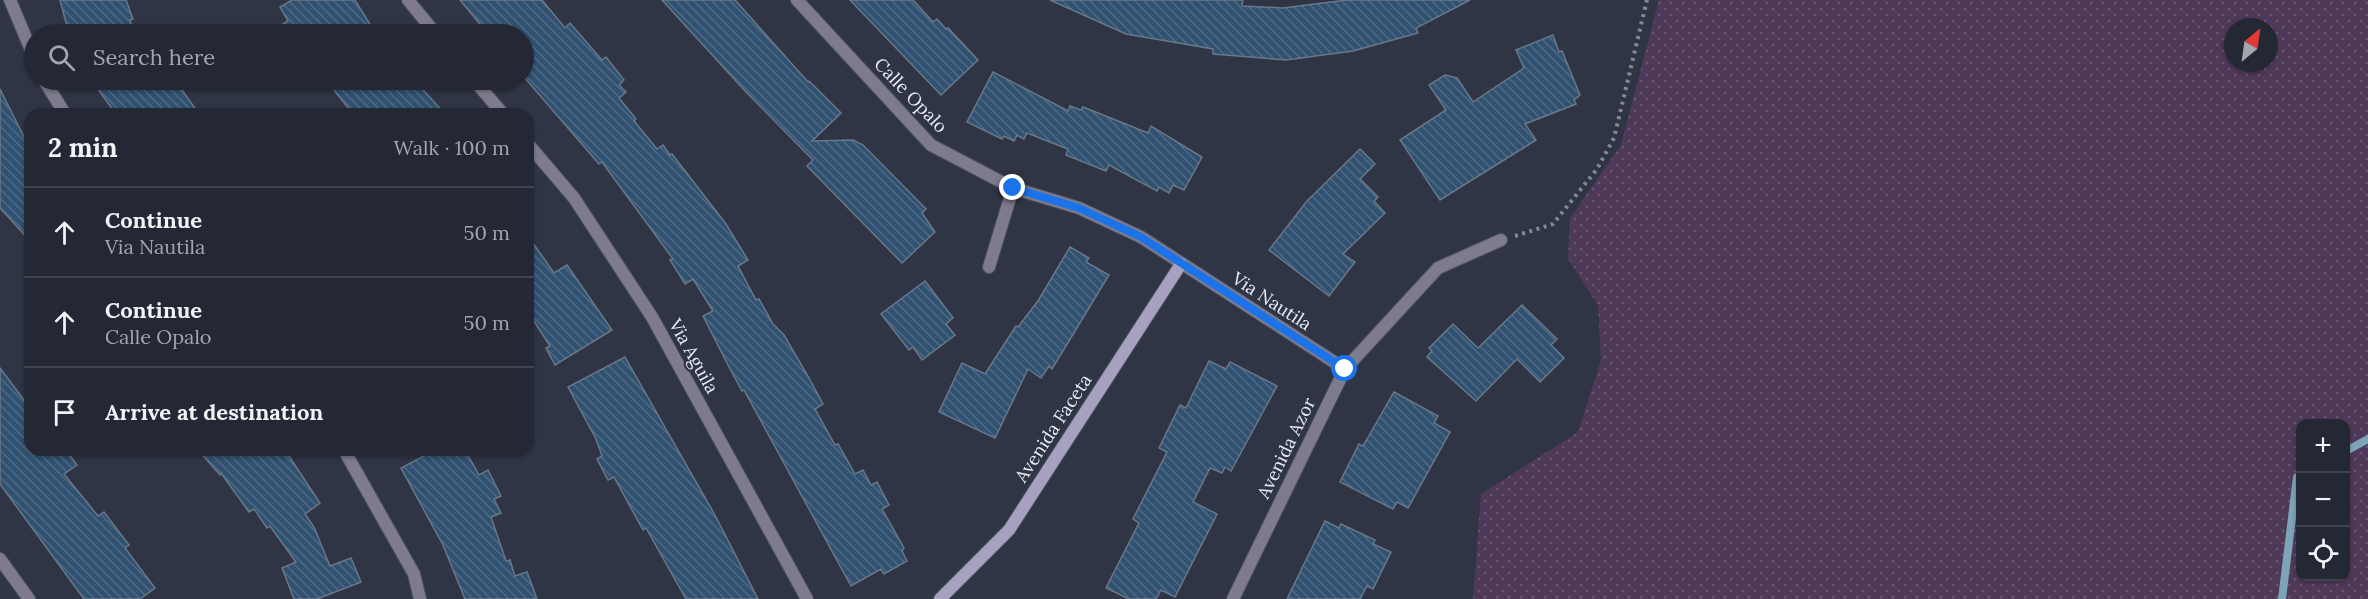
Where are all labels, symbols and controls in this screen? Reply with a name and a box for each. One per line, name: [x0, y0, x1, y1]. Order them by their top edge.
north arrow: [2224, 18, 2278, 72]
search box: [24, 24, 534, 90]
icon: search: [45, 41, 78, 74]
text: Search here: [93, 43, 215, 71]
street label: Calle Opalo: [869, 53, 953, 137]
text: 2 min: [48, 131, 118, 164]
text: Walk · 100 m: [394, 135, 510, 160]
route end: [999, 174, 1025, 200]
text: Continue: [105, 206, 202, 234]
icon: ahead: [48, 216, 81, 249]
text: 50 m: [464, 220, 510, 245]
text: Via Nautila: [105, 234, 205, 259]
street label: Via Nautila: [1227, 266, 1316, 335]
text: Continue: [105, 296, 202, 324]
icon: ahead: [48, 306, 81, 339]
text: 50 m: [464, 310, 510, 335]
street label: Via Aguila: [664, 314, 724, 397]
text: Calle Opalo: [105, 324, 212, 349]
route start: [1331, 355, 1357, 381]
street label: Avenida Faceta: [1009, 370, 1096, 487]
street label: Avenida Azor: [1251, 394, 1320, 503]
icon: arrive: [48, 396, 81, 429]
text: Arrive at destination: [105, 398, 323, 426]
map controls: [2296, 419, 2350, 581]
button: +: [2296, 419, 2350, 473]
button: −: [2296, 473, 2350, 527]
button: locate: [2296, 527, 2350, 581]

